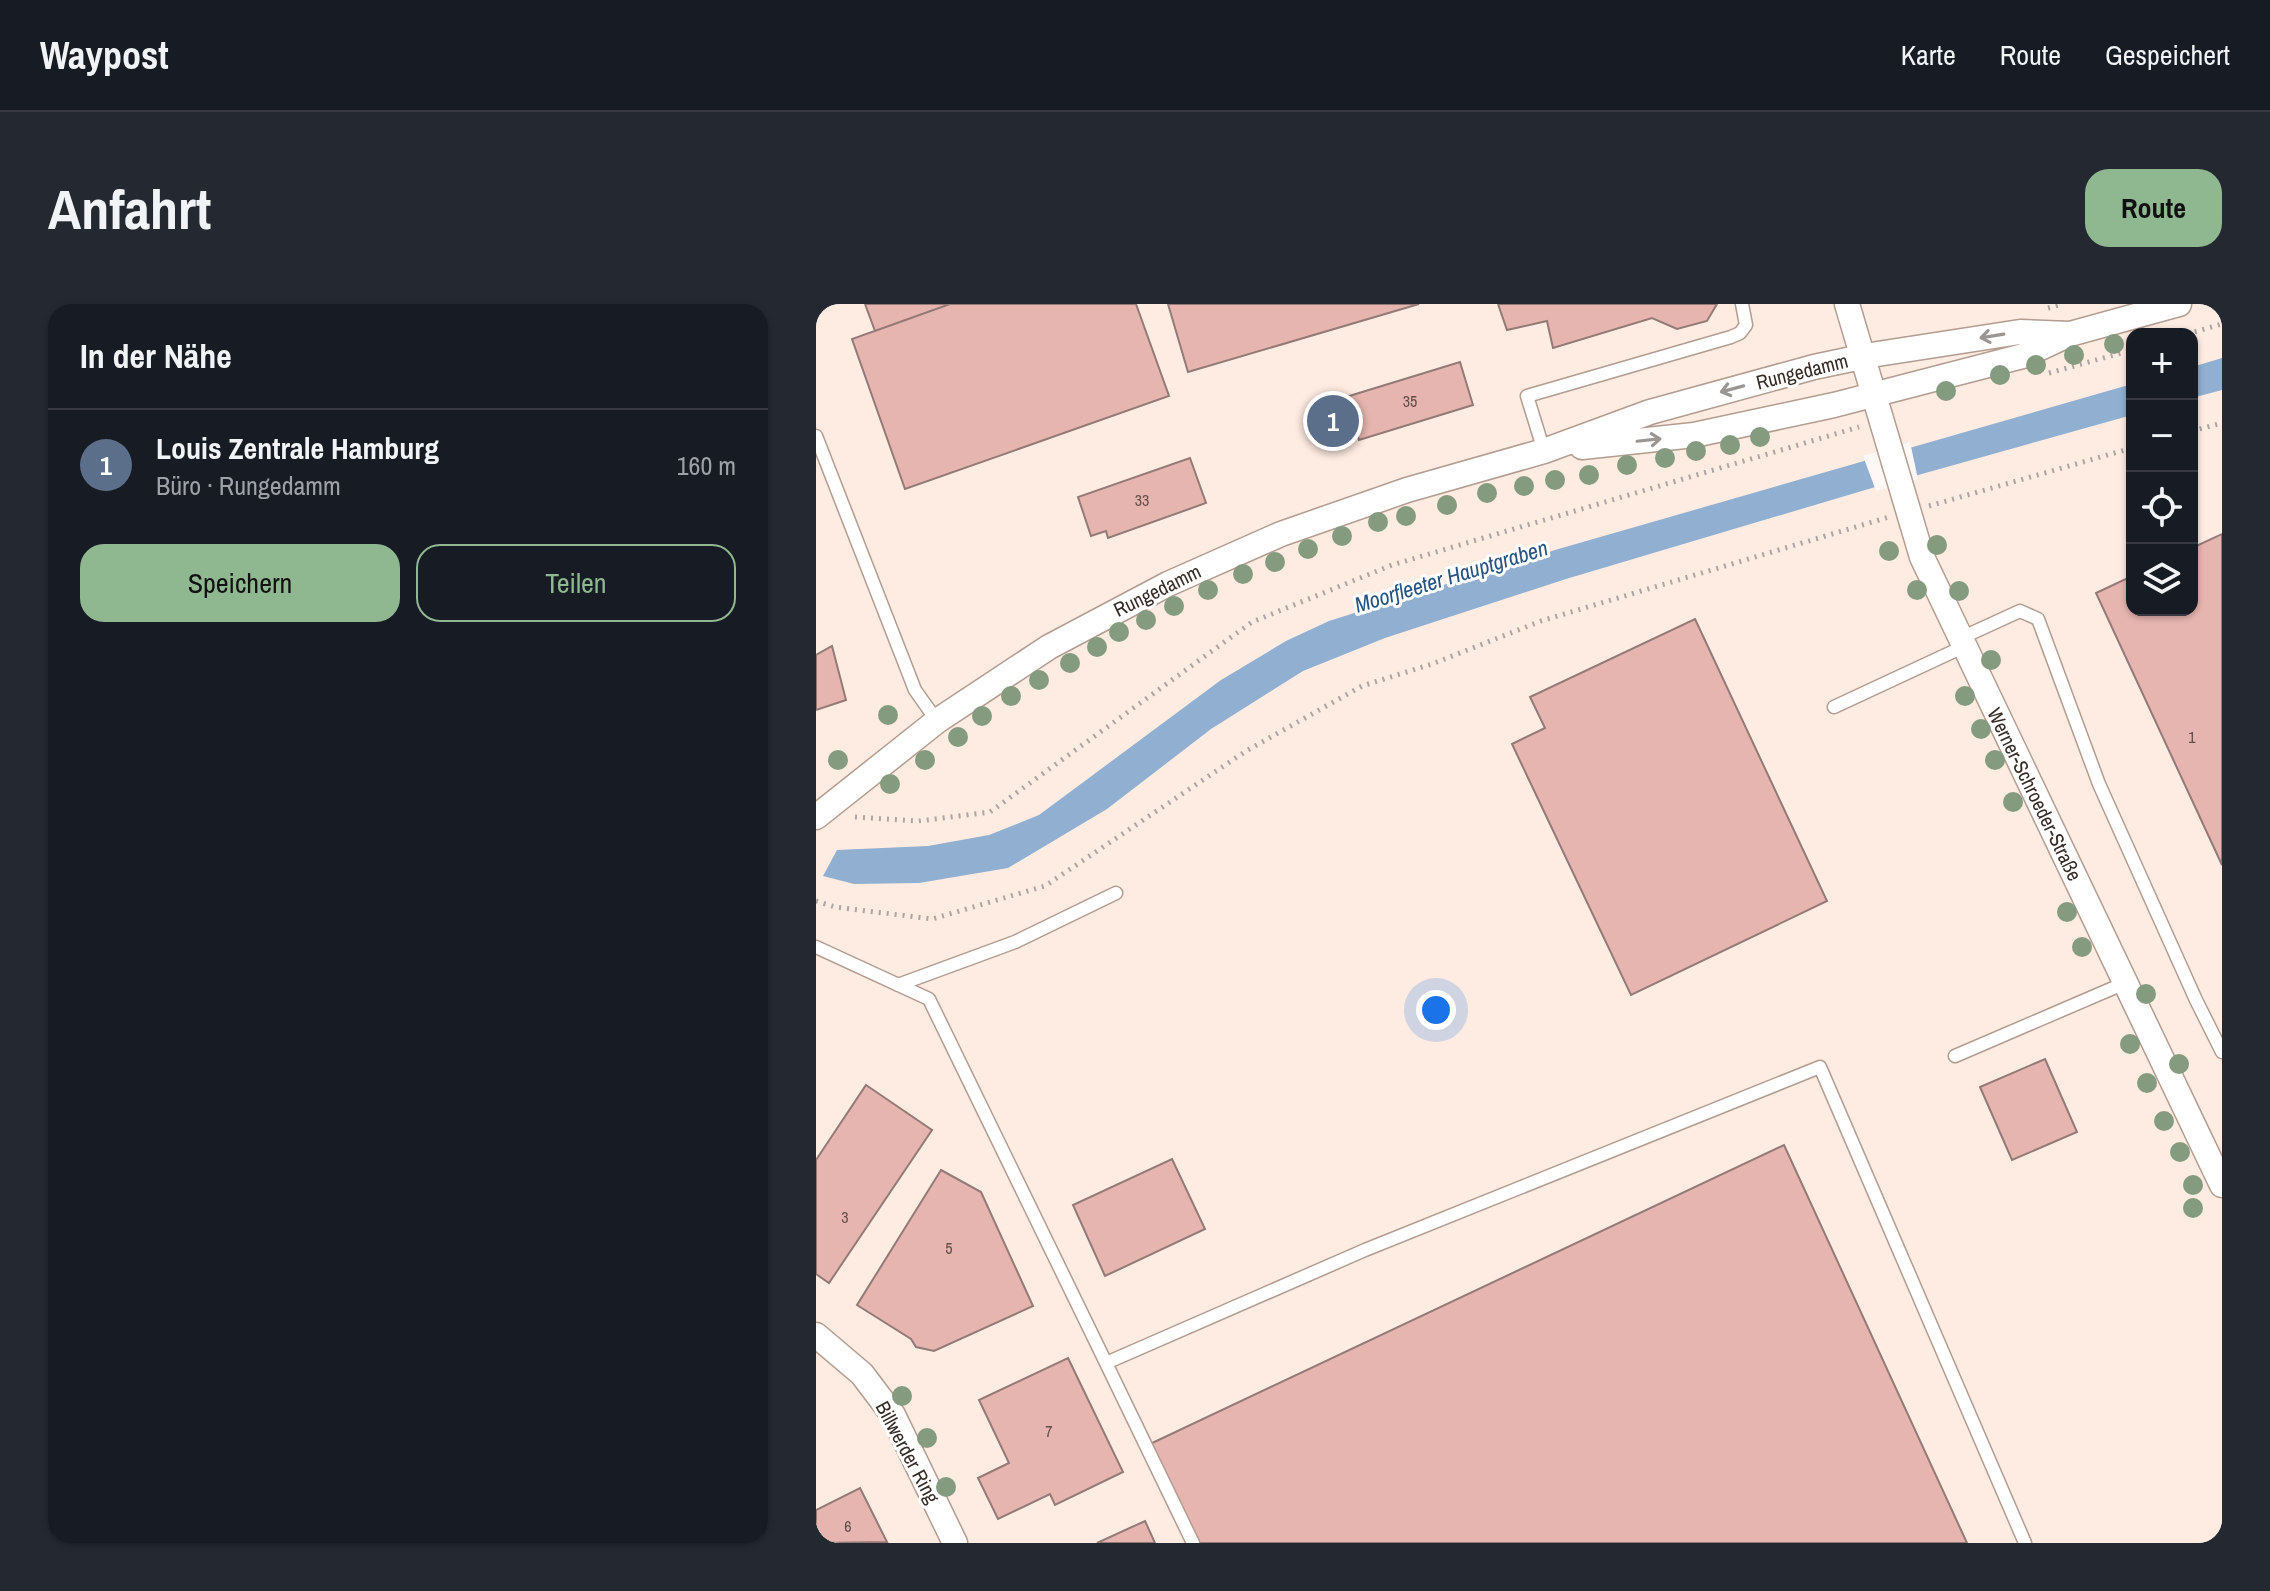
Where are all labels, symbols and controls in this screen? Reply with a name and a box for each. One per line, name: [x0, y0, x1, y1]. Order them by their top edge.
text: Waypost: [40, 30, 169, 81]
text: Karte: [1901, 36, 1956, 74]
text: Route: [2000, 36, 2061, 74]
text: Gespeichert: [2105, 36, 2230, 74]
button: Route: [2085, 169, 2222, 247]
text: Anfahrt: [48, 171, 211, 246]
map controls: [2126, 328, 2198, 616]
button: +: [2126, 328, 2198, 400]
one-way arrow: [1980, 329, 2005, 344]
text: In der Nähe: [80, 333, 232, 379]
street label: Rungedamm: [1753, 347, 1851, 395]
one-way arrow: [1719, 383, 1745, 398]
house number: 35: [1403, 390, 1417, 412]
pin: 1: [1307, 391, 1359, 451]
button: −: [2126, 400, 2198, 472]
text: Louis Zentrale Hamburg: [156, 428, 439, 468]
one-way arrow: [1635, 432, 1662, 447]
text: 1: [100, 448, 112, 483]
text: 160 m: [677, 448, 736, 483]
text: Büro · Rungedamm: [156, 468, 341, 503]
button: locate: [2126, 472, 2198, 544]
house number: 33: [1135, 489, 1149, 511]
water label: Moorfleeter Hauptgraben: [1351, 532, 1551, 620]
button: Speichern: [80, 544, 400, 622]
button: Teilen: [416, 544, 736, 622]
button: layers: [2126, 544, 2198, 616]
street label: Rungedamm: [1109, 557, 1205, 623]
street label: Werner-Schroeder-Straße: [1981, 703, 2089, 885]
house number: 1: [2188, 726, 2196, 748]
your location: [1416, 990, 1456, 1030]
house number: 3: [841, 1206, 849, 1228]
house number: 5: [945, 1237, 953, 1259]
street label: Billwerder Ring: [870, 1396, 946, 1508]
house number: 7: [1045, 1420, 1053, 1442]
house number: 6: [844, 1515, 852, 1537]

